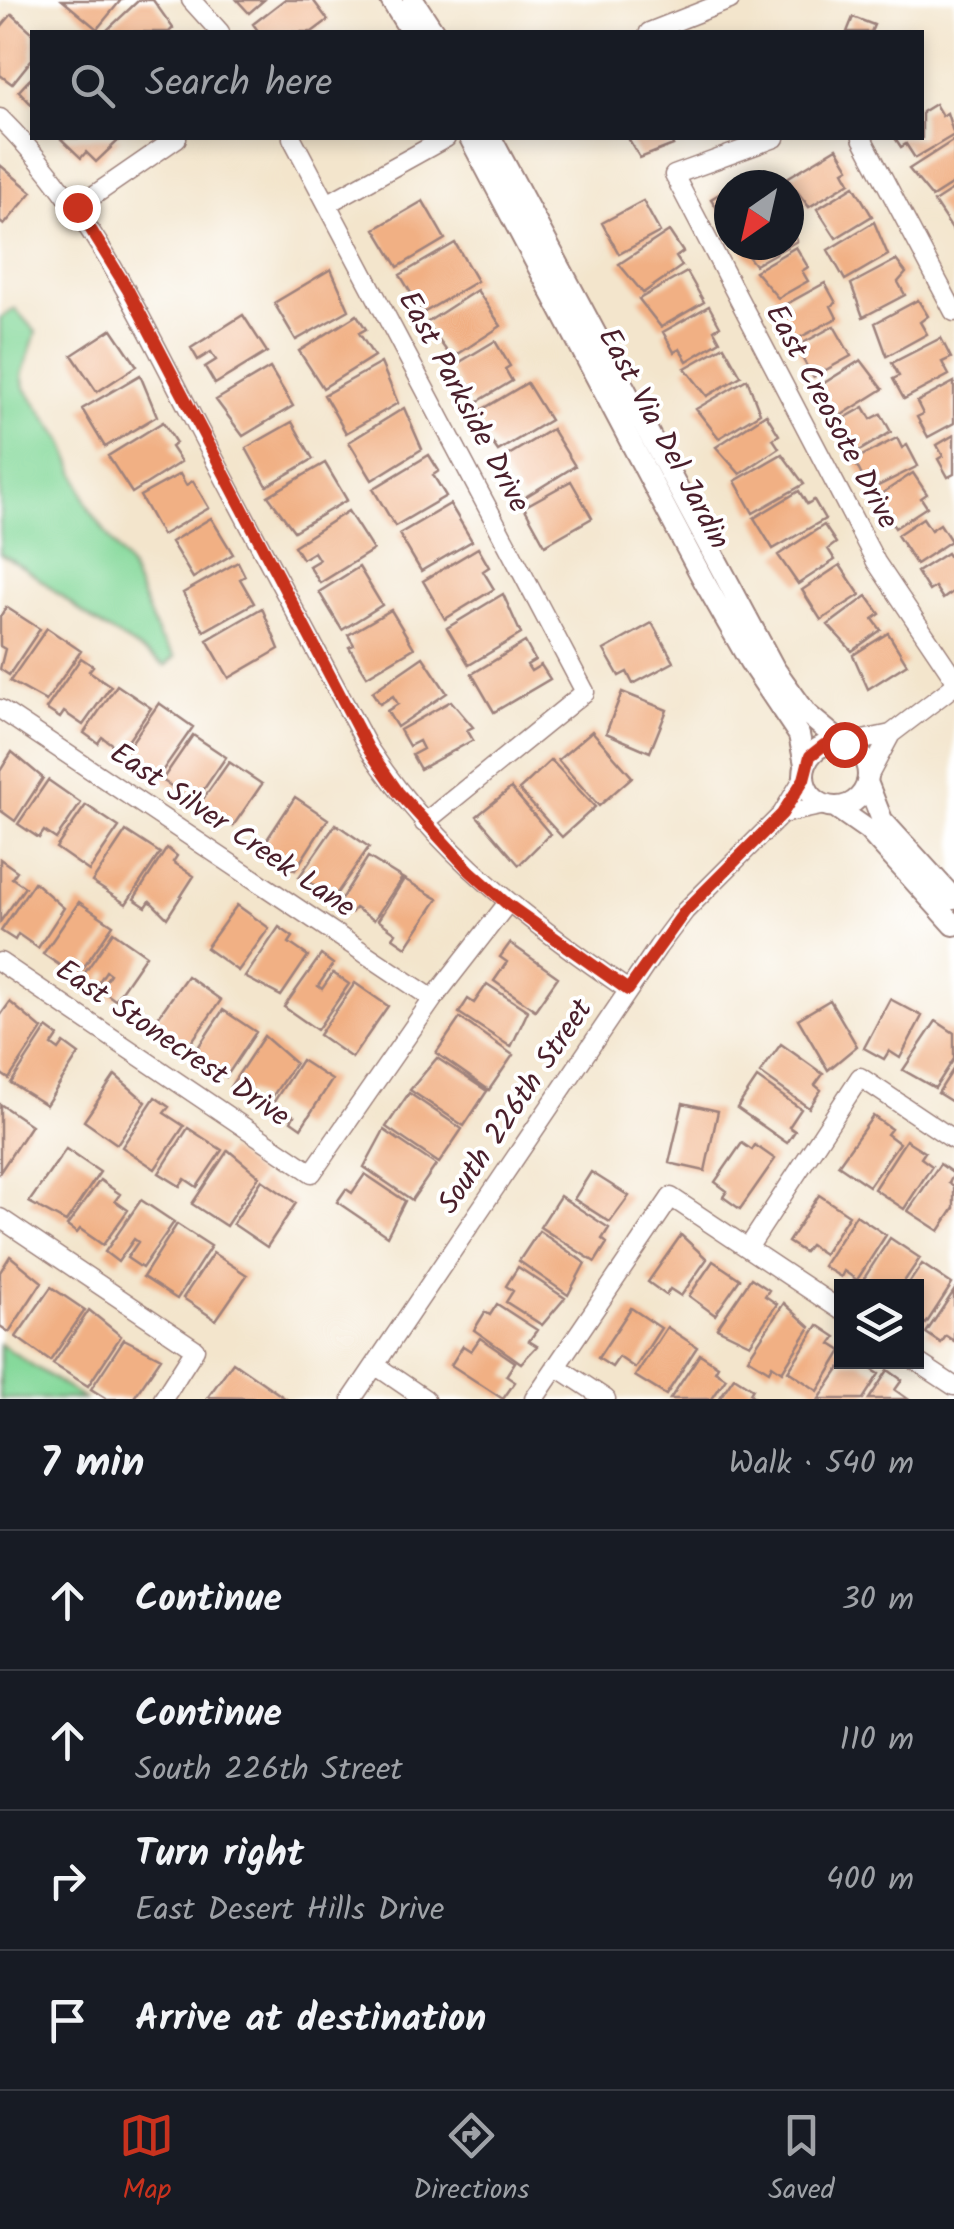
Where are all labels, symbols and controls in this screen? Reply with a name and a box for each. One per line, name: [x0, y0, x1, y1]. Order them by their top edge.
search box: [30, 30, 924, 140]
text: Search here: [145, 55, 332, 115]
icon: search: [65, 58, 120, 113]
north arrow: [714, 170, 804, 260]
route end: [55, 185, 101, 231]
street label: East Parkside Drive: [384, 282, 542, 522]
street label: East Creosote Drive: [751, 296, 911, 538]
street label: East Via Del Jardin: [584, 319, 742, 559]
route start: [822, 722, 868, 768]
street label: East Silver Creek Lane: [99, 731, 365, 931]
street label: East Stonecrest Drive: [45, 947, 299, 1141]
street label: South 226th Street: [426, 989, 606, 1224]
map controls: [834, 1279, 924, 1369]
button: layers: [834, 1279, 924, 1369]
text: 7 min: [40, 1431, 145, 1498]
text: Walk · 540 m: [729, 1439, 914, 1490]
text: Continue: [135, 1570, 282, 1630]
icon: ahead: [40, 1573, 95, 1628]
text: 30 m: [841, 1575, 914, 1626]
text: Continue: [135, 1685, 282, 1745]
icon: ahead: [40, 1713, 95, 1768]
text: 110 m: [840, 1715, 914, 1766]
text: South 226th Street: [135, 1745, 403, 1796]
text: Turn right: [135, 1825, 304, 1885]
icon: right: [40, 1853, 95, 1908]
text: 400 m: [826, 1855, 914, 1906]
text: East Desert Hills Drive: [135, 1885, 444, 1936]
text: Arrive at destination: [135, 1990, 486, 2050]
icon: arrive: [40, 1993, 95, 2048]
tab: Map: [119, 2108, 174, 2213]
tab: Directions: [413, 2108, 529, 2213]
tab: Saved: [768, 2108, 835, 2213]

